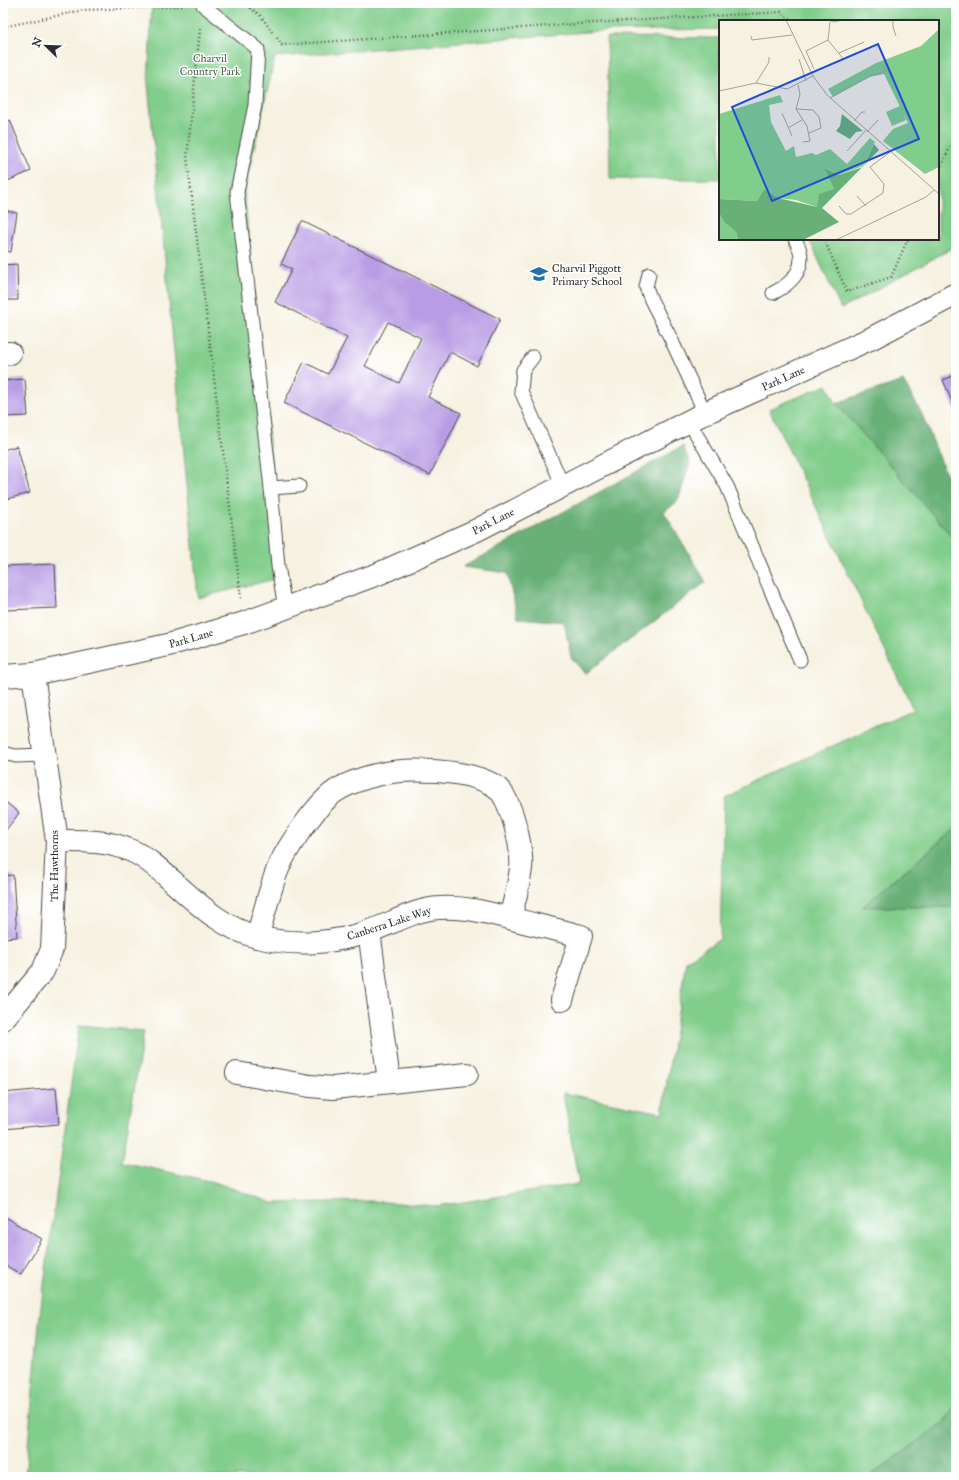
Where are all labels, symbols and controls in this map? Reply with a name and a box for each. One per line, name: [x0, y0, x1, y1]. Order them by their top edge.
inset map: [719, 20, 939, 240]
north arrow: [26, 26, 66, 66]
text: N: [29, 35, 45, 49]
park label: Charvil Country Park: [180, 52, 241, 78]
place label: Charvil Piggott Primary School: [552, 262, 622, 288]
school or university icon: Charvil Piggott Primary School: [529, 264, 549, 284]
street label: Park Lane: [760, 363, 807, 394]
street label: Park Lane: [470, 505, 517, 538]
street label: Park Lane: [167, 626, 215, 651]
street label: The Hawthorns: [48, 830, 61, 902]
street label: Canberra Lake Way: [346, 904, 434, 943]

